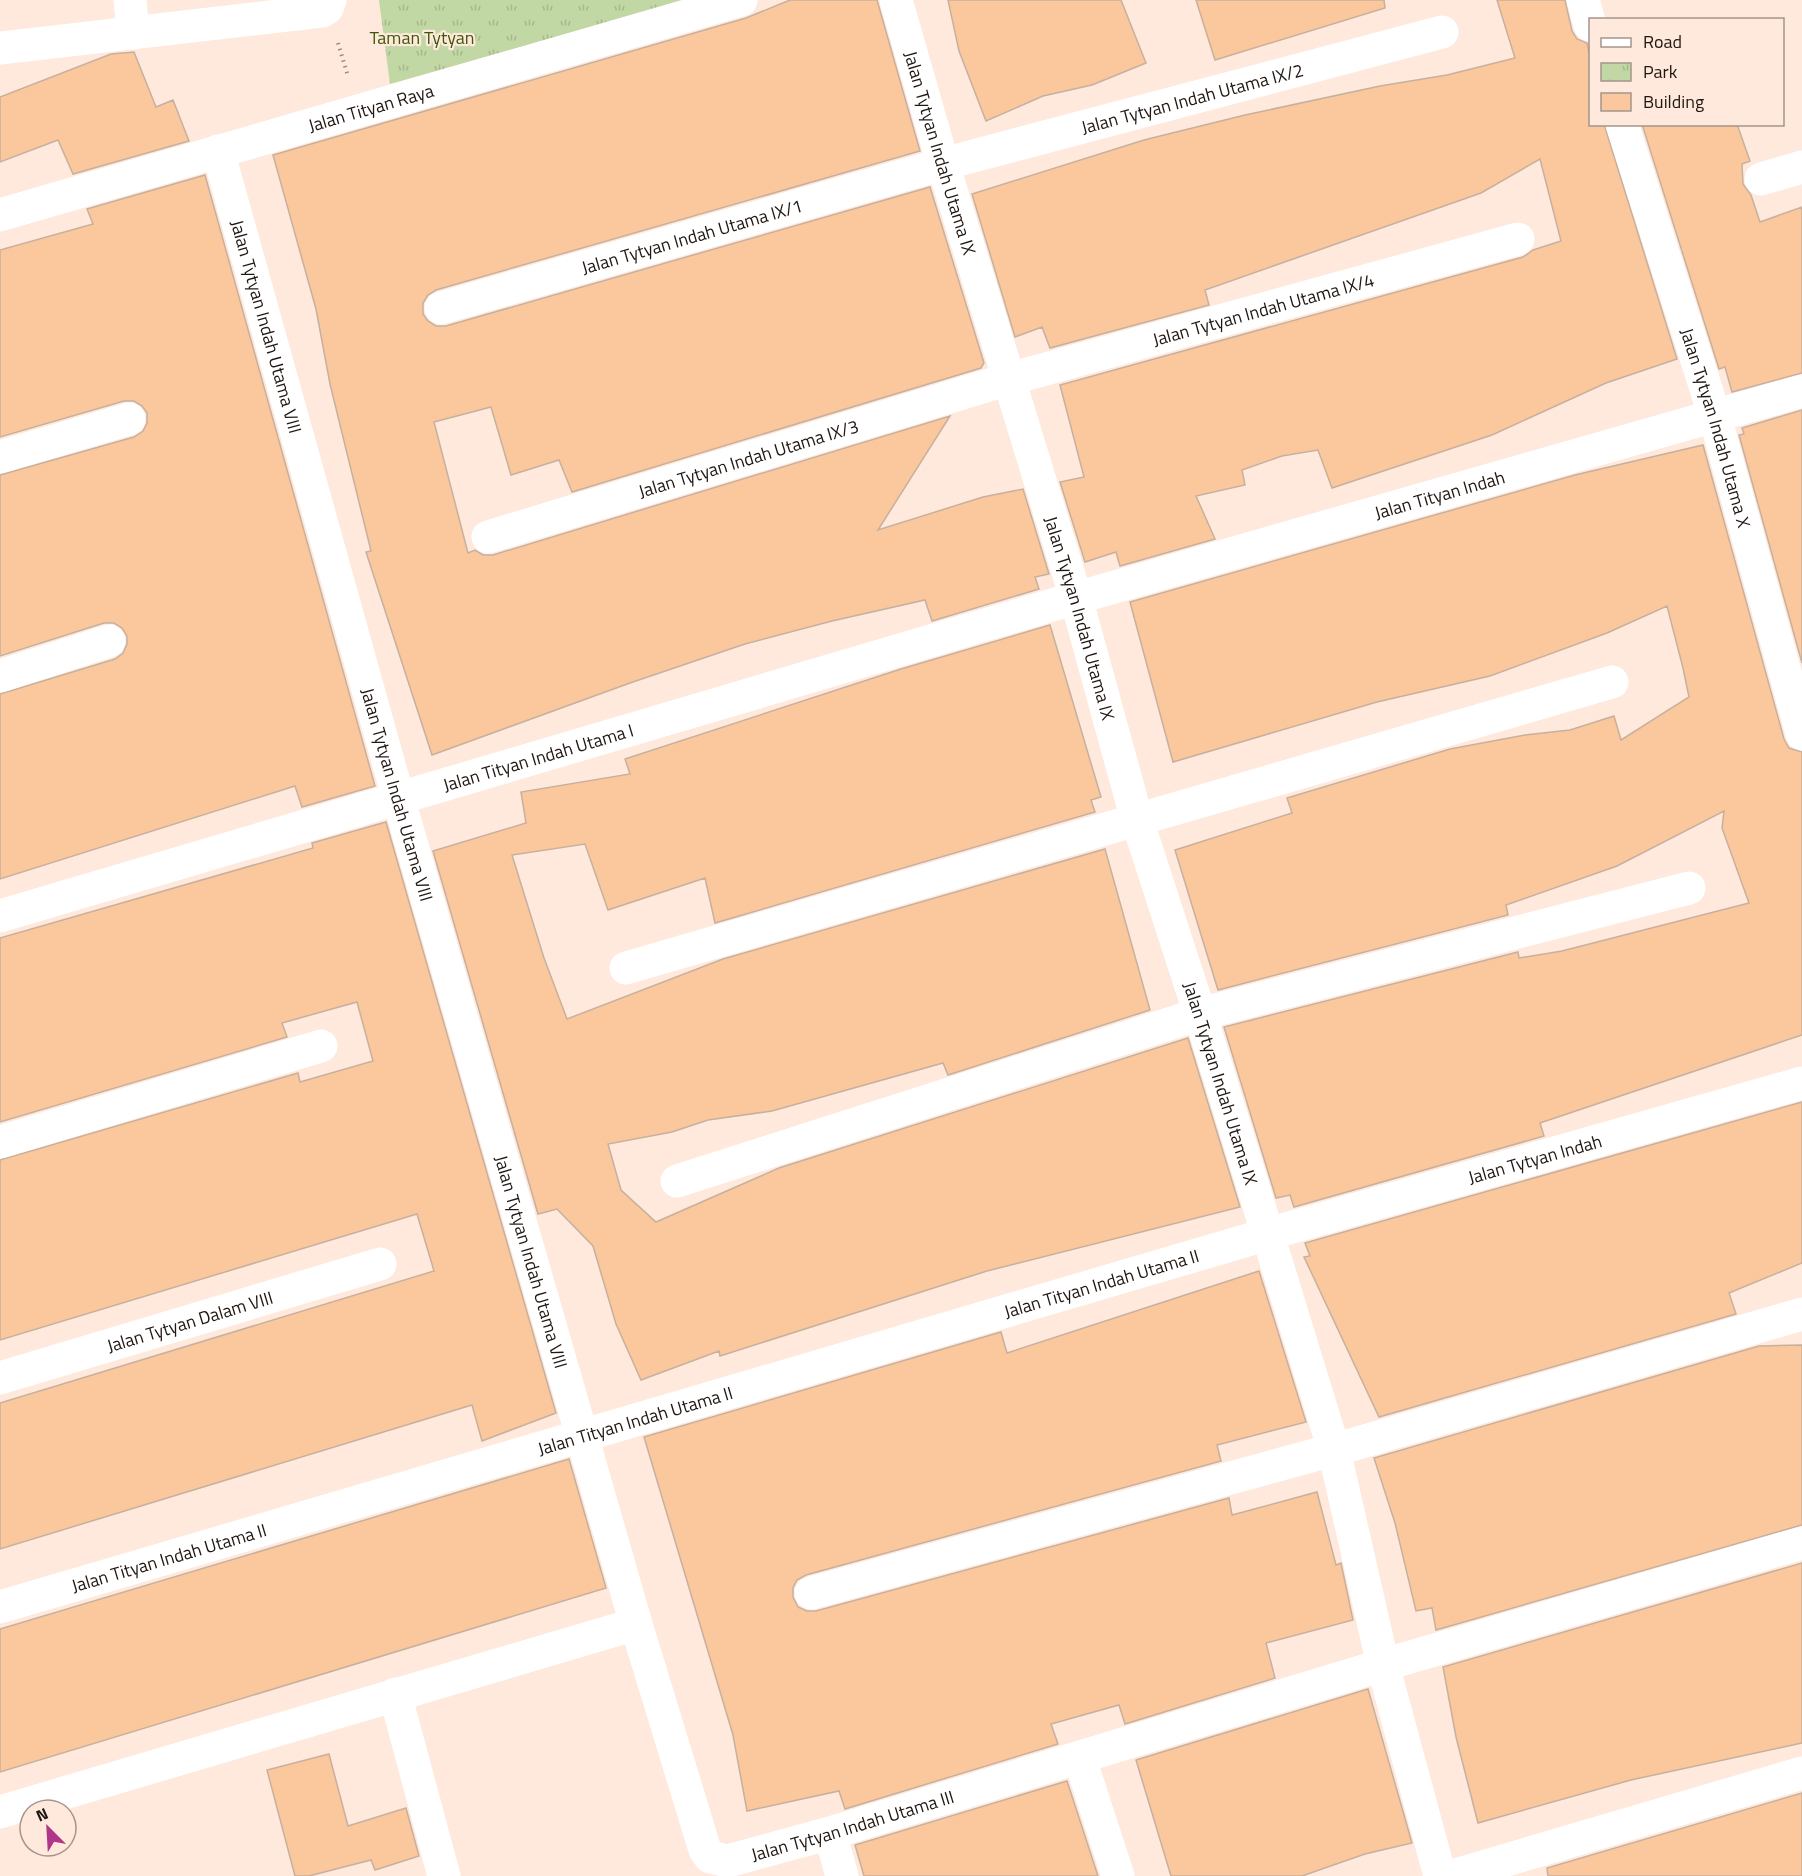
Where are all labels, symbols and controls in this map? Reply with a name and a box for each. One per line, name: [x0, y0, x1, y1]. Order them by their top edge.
legend: [1589, 18, 1784, 126]
park label: Taman Tytyan: [369, 24, 475, 51]
text: Road: [1643, 28, 1682, 55]
street label: Jalan Tytyan Indah Utama IX: [898, 48, 983, 258]
street label: Jalan Tytyan Indah Utama IX/2: [1078, 56, 1306, 140]
text: Park: [1643, 58, 1678, 85]
street label: Jalan Tityan Raya: [305, 76, 437, 138]
text: Building: [1643, 88, 1704, 115]
street label: Jalan Tytyan Indah Utama IX/1: [578, 191, 806, 281]
street label: Jalan Tytyan Indah Utama VIII: [224, 216, 309, 436]
street label: Jalan Tytyan Indah Utama IX/4: [1149, 266, 1377, 352]
street label: Jalan Tytyan Indah Utama X: [1674, 324, 1758, 531]
street label: Jalan Tytyan Indah Utama IX/3: [635, 412, 862, 504]
street label: Jalan Tityan Indah: [1371, 463, 1508, 526]
street label: Jalan Tytyan Indah Utama IX: [1038, 513, 1122, 723]
street label: Jalan Tytyan Indah Utama VIII: [355, 685, 441, 904]
street label: Jalan Tityan Indah Utama I: [439, 716, 637, 798]
street label: Jalan Tytyan Indah Utama IX: [1177, 978, 1265, 1188]
street label: Jalan Tytyan Indah: [1465, 1127, 1605, 1190]
street label: Jalan Tytyan Indah Utama VIII: [488, 1152, 575, 1371]
street label: Jalan Tityan Indah Utama II: [1001, 1242, 1202, 1325]
street label: Jalan Tytyan Dalam VIII: [103, 1283, 276, 1359]
street label: Jalan Tityan Indah Utama II: [534, 1379, 736, 1462]
street label: Jalan Tityan Indah Utama II: [68, 1516, 270, 1599]
street label: Jalan Tytyan Indah Utama III: [748, 1783, 957, 1868]
north arrow: [18, 1798, 78, 1858]
text: N: [32, 1801, 52, 1828]

